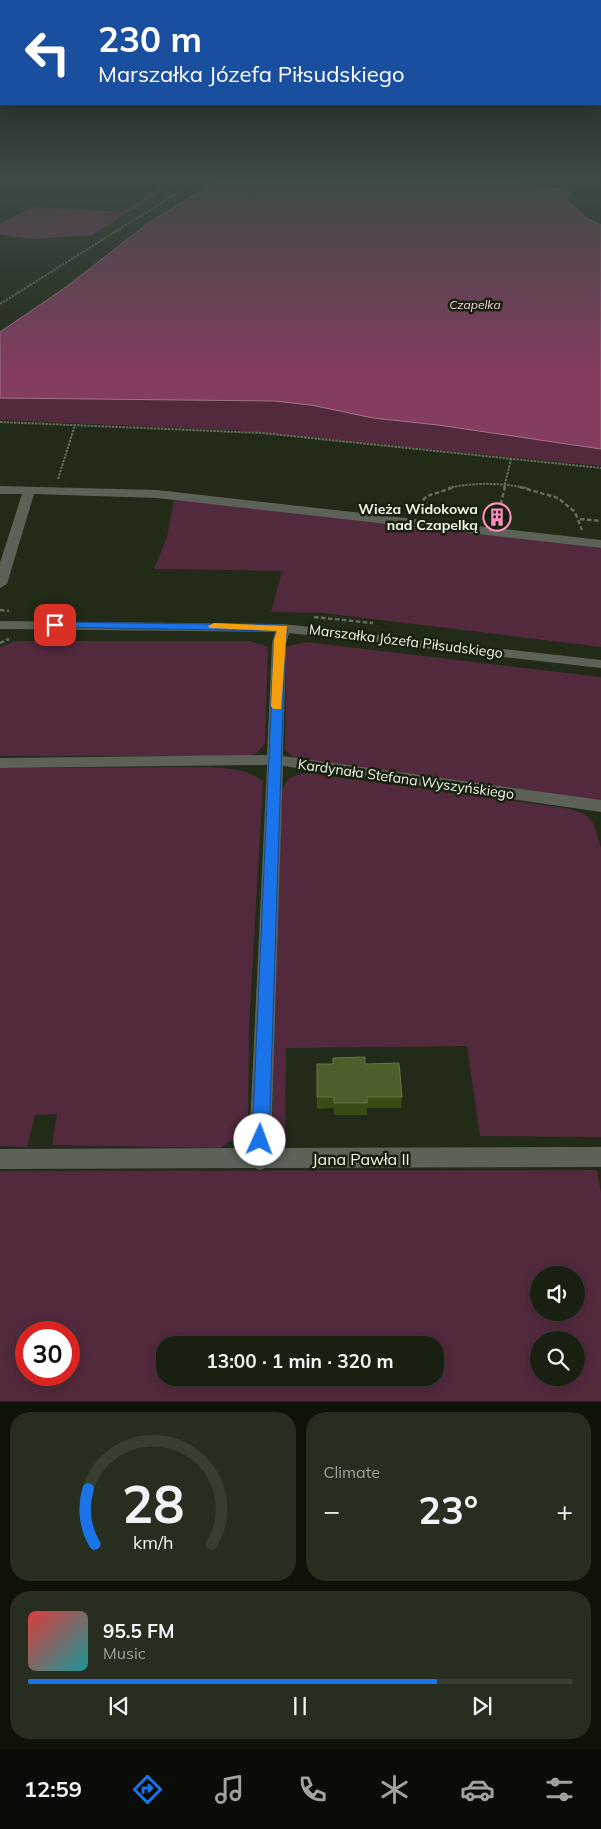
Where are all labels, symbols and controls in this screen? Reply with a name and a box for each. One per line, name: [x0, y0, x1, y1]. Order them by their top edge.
text: 230 m: [98, 17, 202, 61]
icon: left: [15, 20, 80, 85]
text: Marszałka Józefa Piłsudskiego: [98, 60, 405, 88]
water label: Czapelka: [449, 297, 501, 312]
place label: Wieża Widokowa nad Czapelką: [358, 500, 478, 534]
building icon: Wieża Widokowa nad Czapelką: [482, 502, 512, 532]
pin: [34, 604, 76, 646]
icon: arrive: [41, 611, 69, 639]
street label: Marszałka Józefa Piłsudskiego: [308, 620, 504, 662]
street label: Kardynała Stefana Wyszyńskiego: [297, 755, 515, 803]
position arrow: [233, 1113, 285, 1165]
street label: Jana Pawła II: [312, 1149, 410, 1169]
map controls: [530, 1266, 585, 1386]
button: sound: [530, 1266, 585, 1321]
speed limit sign: 30: [15, 1321, 80, 1386]
button: search: [530, 1331, 585, 1386]
text: 13:00 · 1 min · 320 m: [206, 1349, 394, 1373]
text: Climate: [324, 1462, 380, 1482]
text: 28: [122, 1471, 184, 1536]
text: 23°: [418, 1486, 478, 1534]
text: −: [324, 1493, 340, 1528]
text: +: [556, 1493, 573, 1528]
text: km/h: [133, 1531, 173, 1553]
text: 95.5 FM: [103, 1619, 175, 1643]
text: Music: [103, 1643, 146, 1663]
icon: previous: [105, 1692, 133, 1720]
icon: pause: [286, 1692, 314, 1720]
icon: next: [468, 1692, 496, 1720]
icon: directions: [130, 1772, 165, 1807]
icon: music: [212, 1772, 247, 1807]
icon: phone: [295, 1772, 330, 1807]
icon: climate: [377, 1772, 412, 1807]
icon: car: [460, 1772, 495, 1807]
icon: filters: [542, 1772, 577, 1807]
text: 12:59: [24, 1775, 82, 1803]

